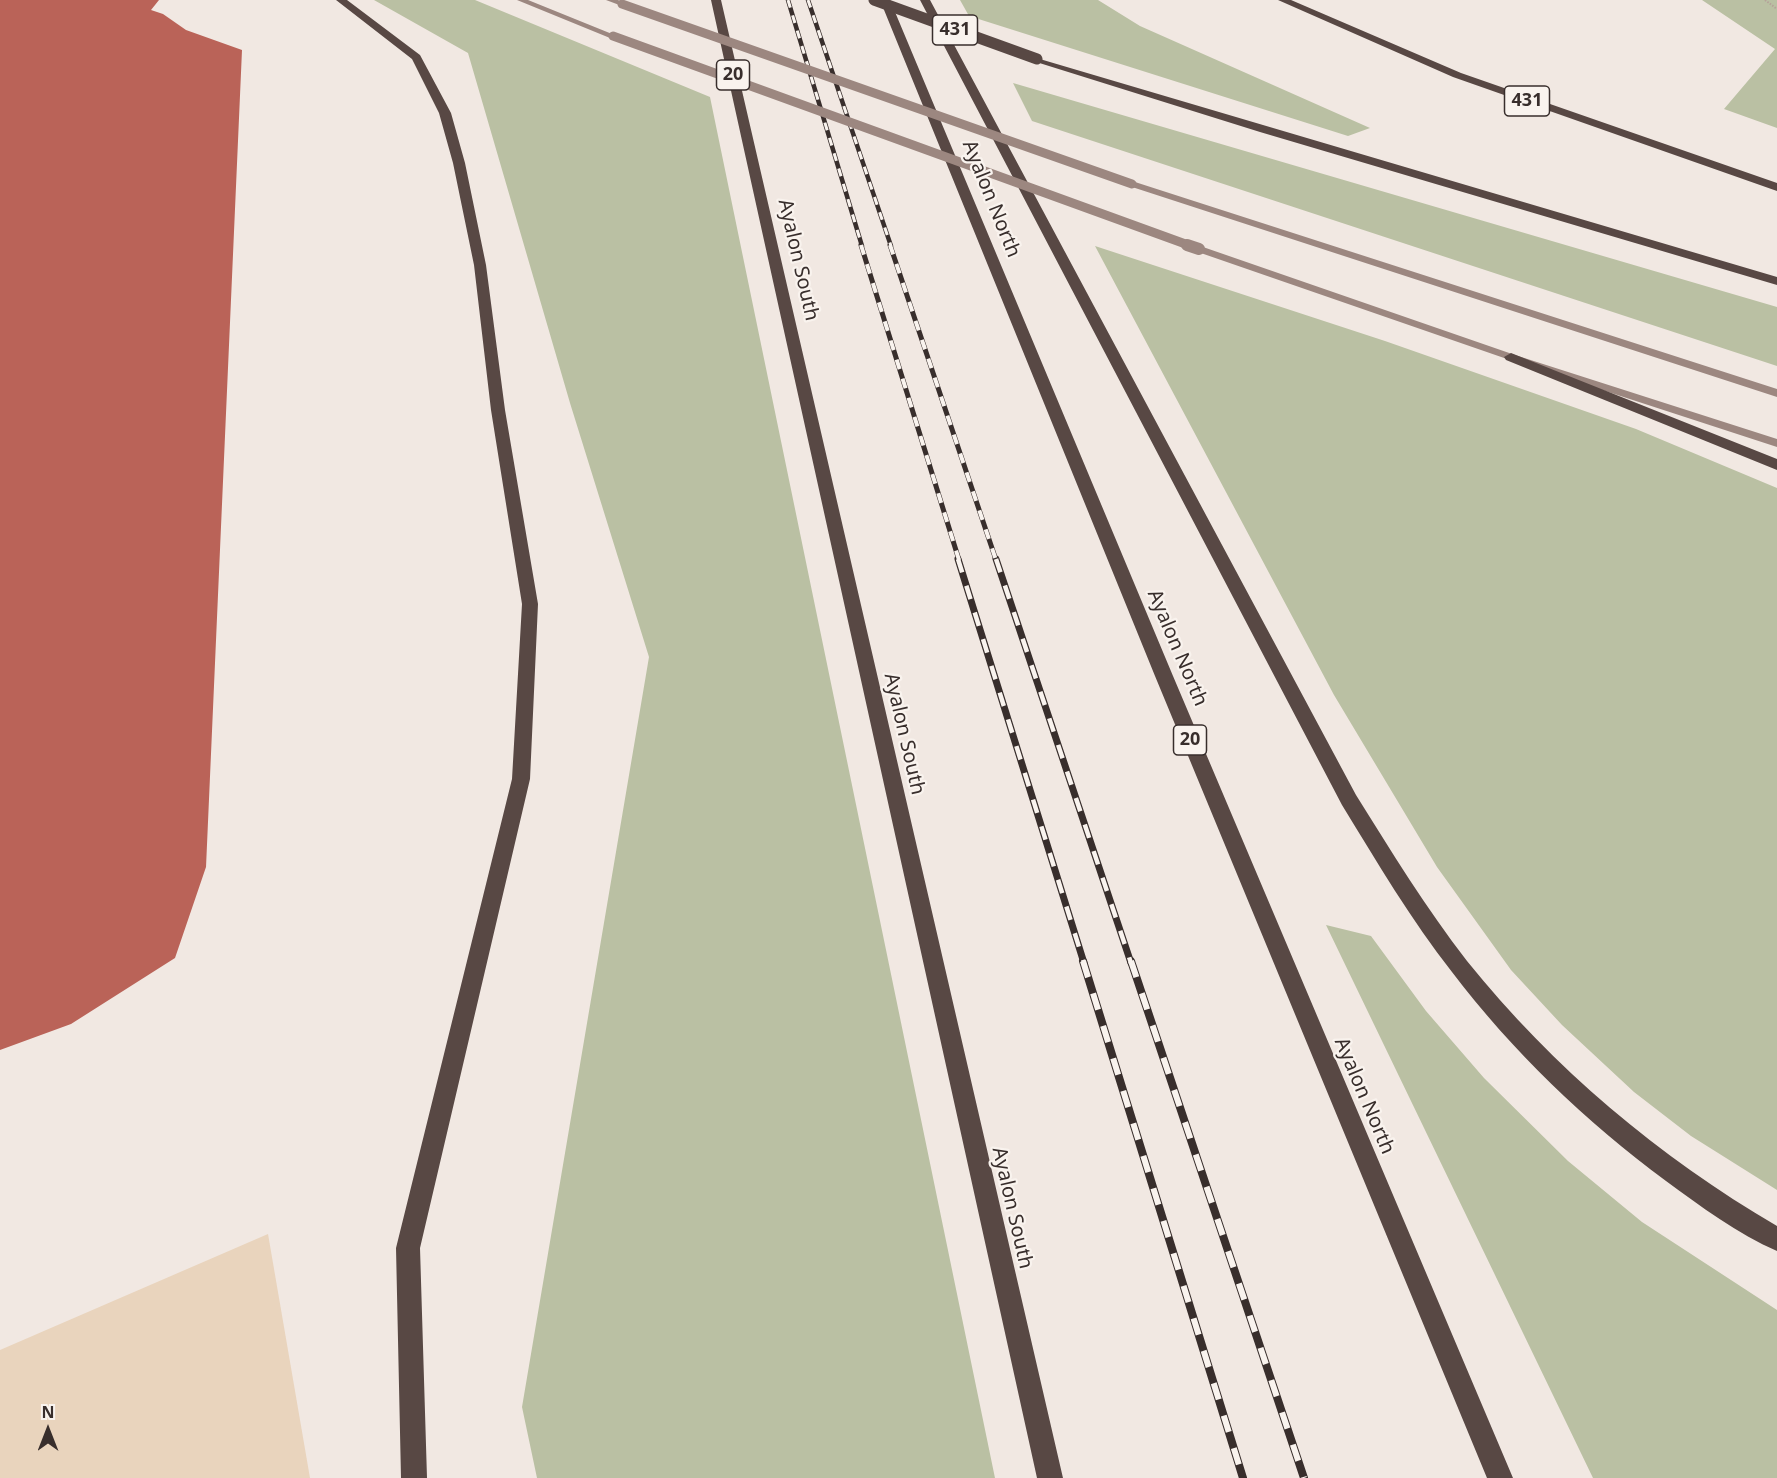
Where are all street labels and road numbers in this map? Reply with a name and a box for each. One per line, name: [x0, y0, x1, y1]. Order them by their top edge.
road number: 431: [932, 15, 978, 45]
road number: 20: [716, 60, 750, 90]
road number: 431: [1504, 86, 1550, 116]
street label: Ayalon North: [957, 137, 1025, 261]
street label: Ayalon South: [772, 197, 824, 323]
street label: Ayalon North: [1142, 586, 1212, 710]
street label: Ayalon South: [878, 671, 930, 797]
road number: 20: [1174, 725, 1206, 755]
street label: Ayalon North: [1329, 1034, 1399, 1158]
street label: Ayalon South: [986, 1145, 1038, 1271]

